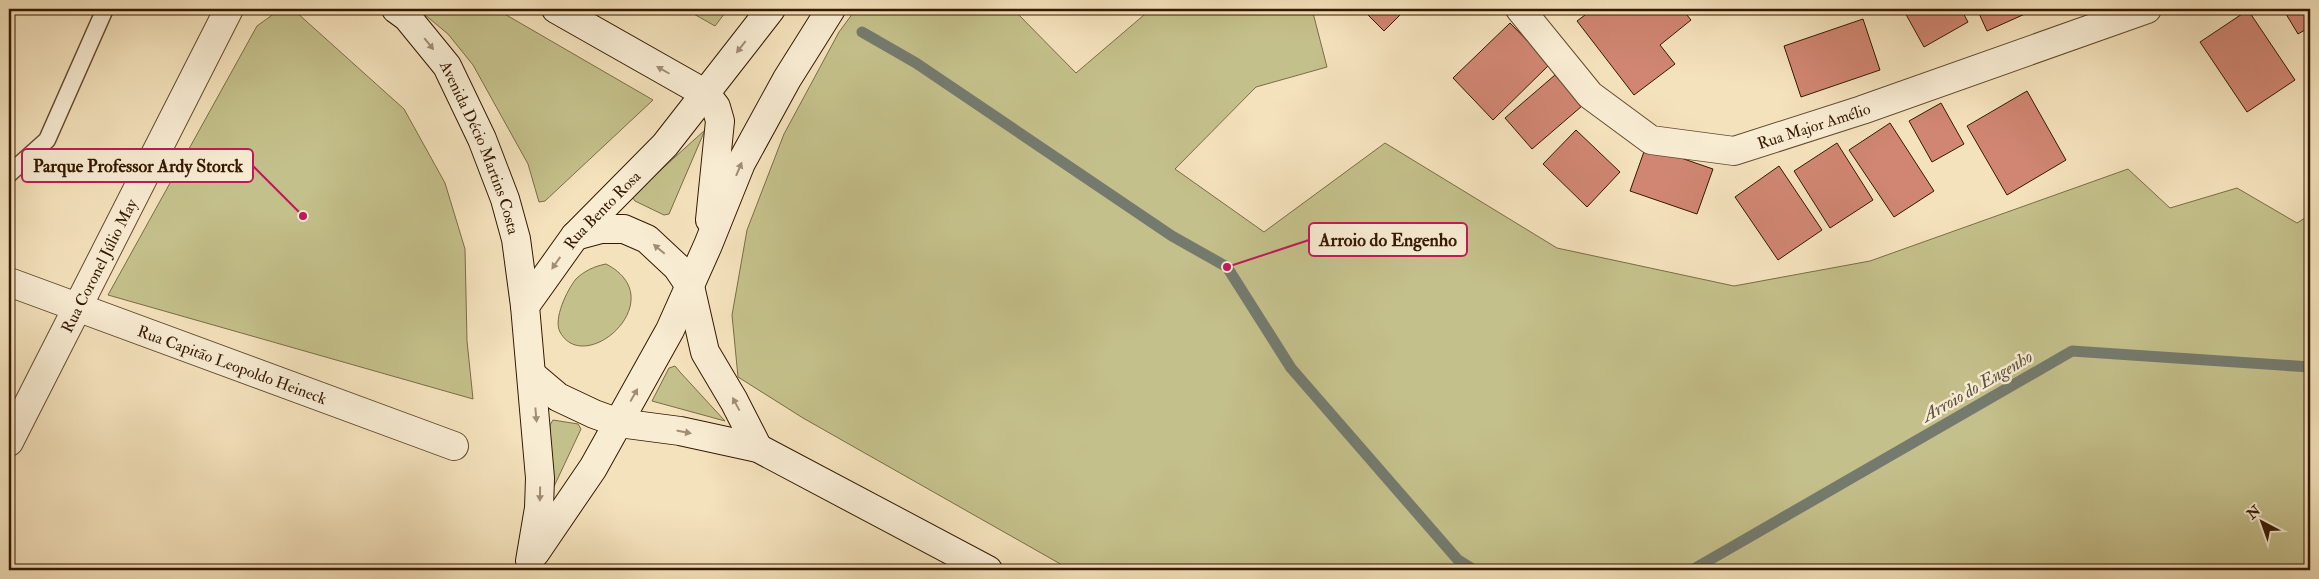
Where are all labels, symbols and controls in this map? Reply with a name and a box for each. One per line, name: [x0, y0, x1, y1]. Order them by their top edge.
one-way arrow: [424, 37, 435, 50]
one-way arrow: [736, 40, 747, 53]
street label: Avenida Décio Martins Costa: [435, 57, 523, 237]
one-way arrow: [657, 65, 670, 74]
street label: Rua Major Amélio: [1755, 99, 1873, 154]
callout: Parque Professor Ardy Storck: [22, 149, 253, 182]
text: Parque Professor Ardy Storck: [33, 155, 243, 178]
one-way arrow: [735, 161, 743, 176]
street label: Rua Bento Rosa: [560, 166, 645, 253]
street label: Rua Coronel Júlio May: [57, 195, 142, 336]
callout: Arroio do Engenho: [1309, 223, 1467, 256]
text: Arroio do Engenho: [1318, 229, 1457, 252]
one-way arrow: [653, 243, 666, 254]
one-way arrow: [551, 256, 561, 270]
street label: Rua Capitão Leopoldo Heineck: [134, 321, 330, 409]
water label: Arroio do Engenho: [1916, 345, 2037, 428]
one-way arrow: [630, 388, 638, 402]
one-way arrow: [731, 398, 740, 411]
one-way arrow: [532, 407, 540, 423]
one-way arrow: [677, 428, 693, 436]
one-way arrow: [536, 486, 544, 502]
north arrow: [2236, 496, 2286, 546]
text: N: [2243, 502, 2264, 524]

